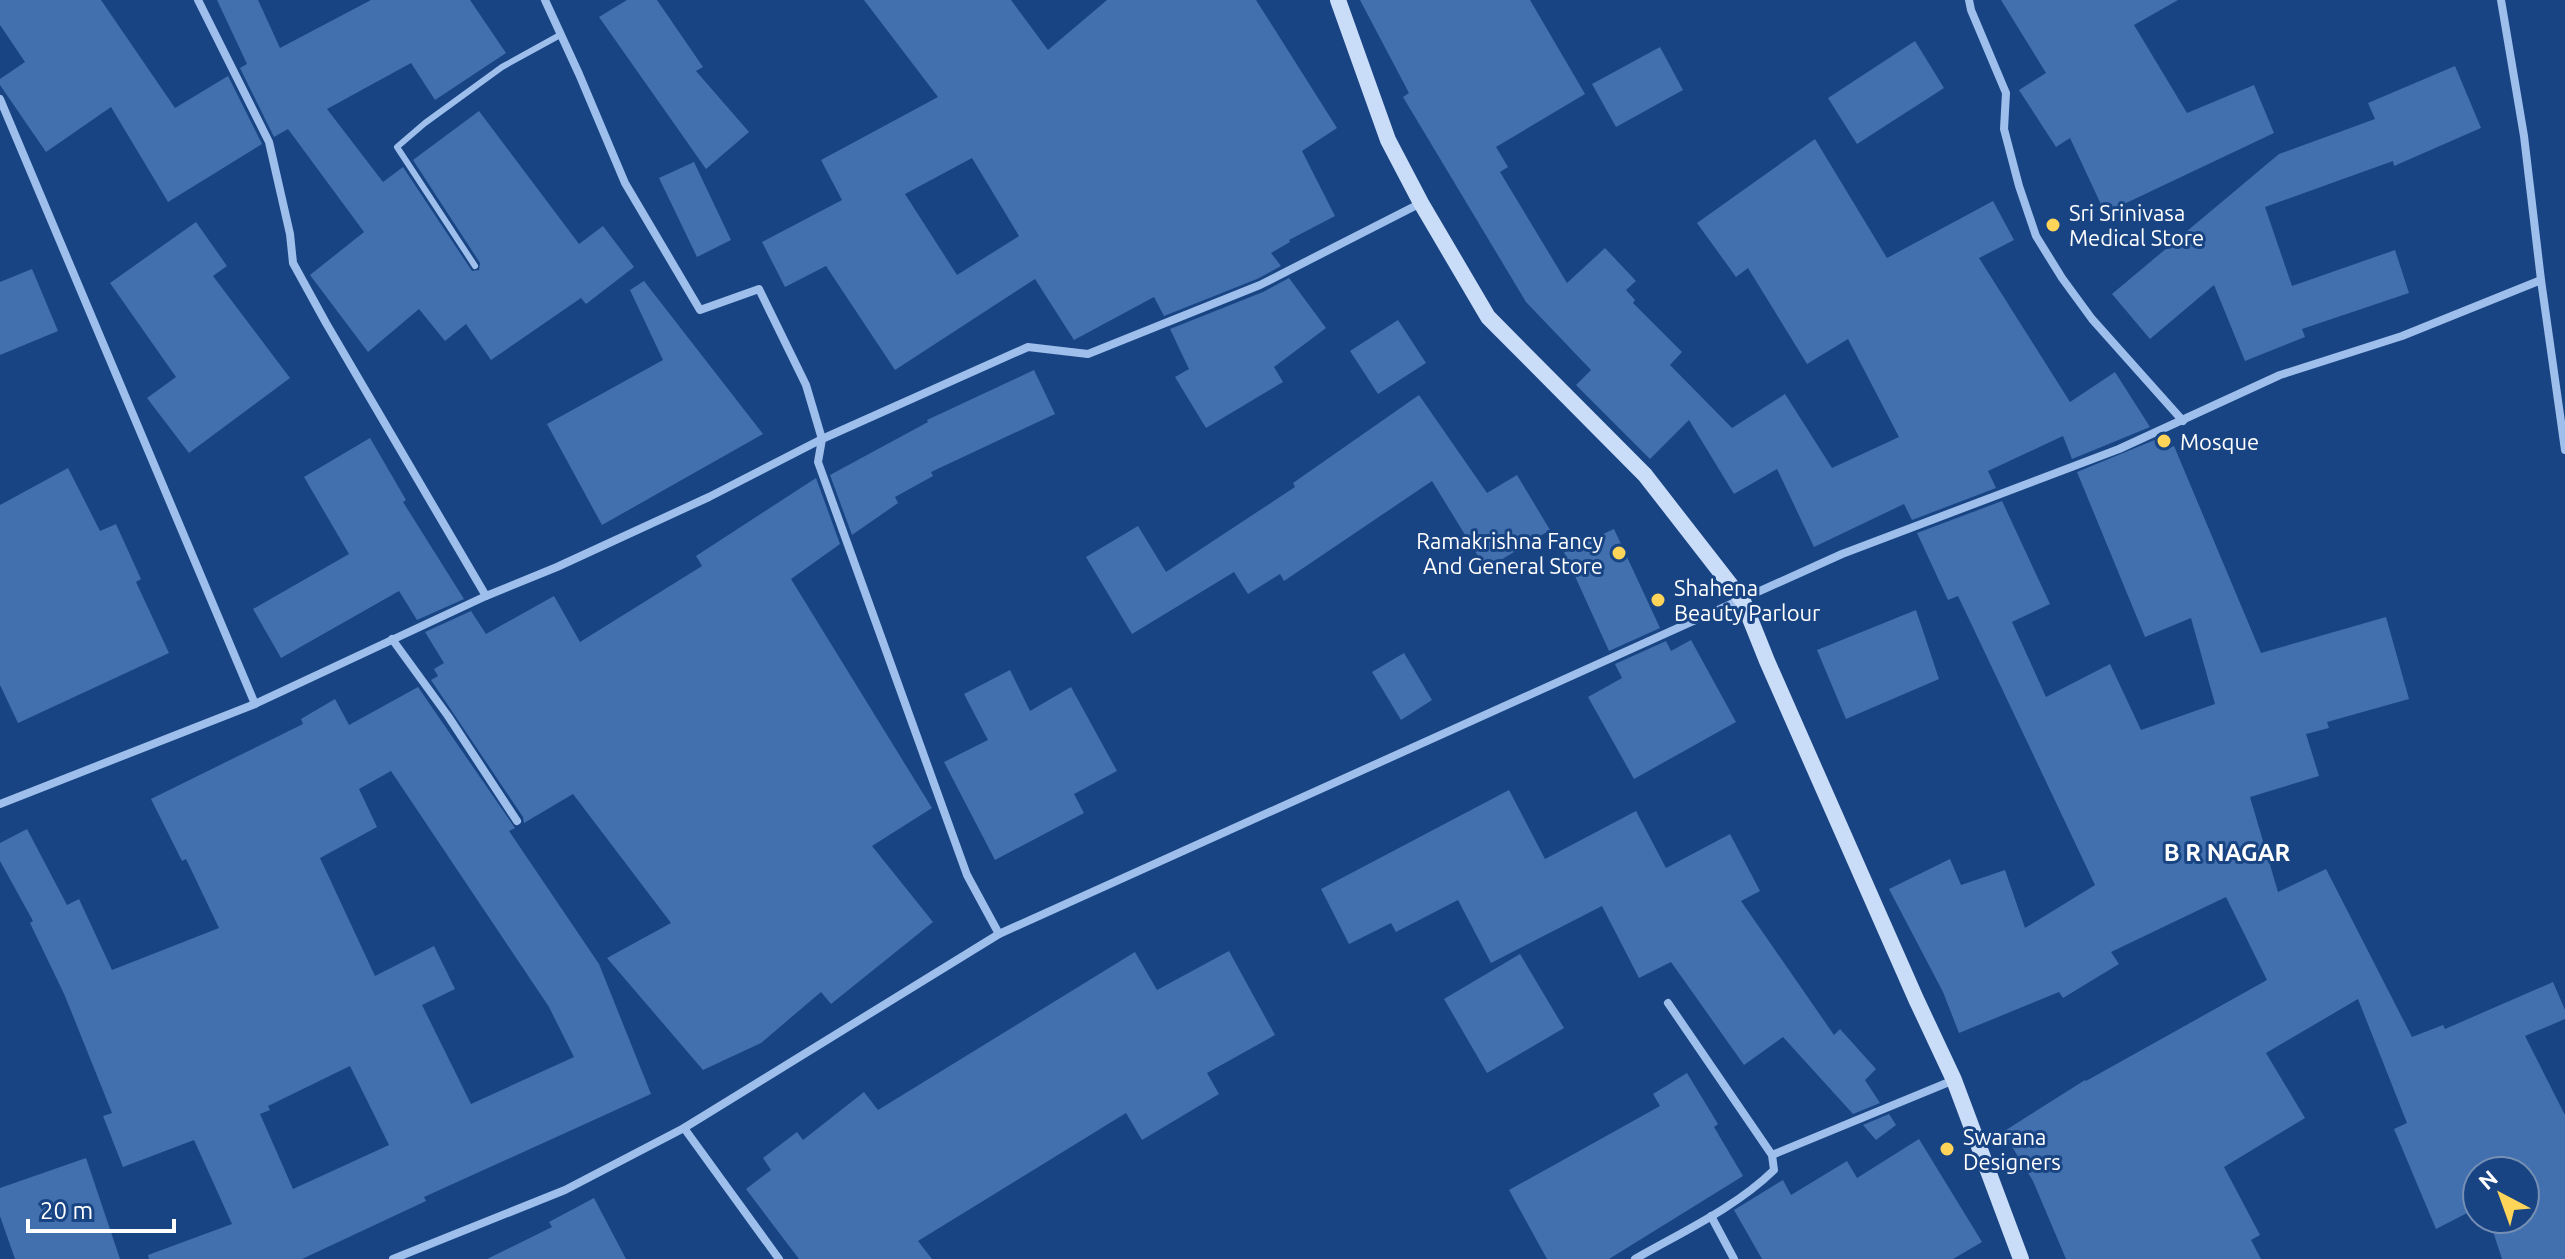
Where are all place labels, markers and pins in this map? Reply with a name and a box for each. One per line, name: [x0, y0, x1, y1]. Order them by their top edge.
place label: Sri Srinivasa Medical Store: [2069, 200, 2204, 250]
marker: Sri Srinivasa Medical Store: [2044, 216, 2062, 234]
place label: Mosque: [2180, 429, 2259, 454]
marker: Mosque: [2155, 432, 2173, 450]
place label: Ramakrishna Fancy And General Store: [1416, 528, 1603, 578]
marker: Ramakrishna Fancy And General Store: [1610, 544, 1628, 562]
place label: Shahena Beauty Parlour: [1674, 575, 1821, 625]
marker: Shahena Beauty Parlour: [1649, 591, 1667, 609]
place label: Swarana Designers: [1963, 1124, 2061, 1174]
marker: Swarana Designers: [1938, 1140, 1956, 1158]

